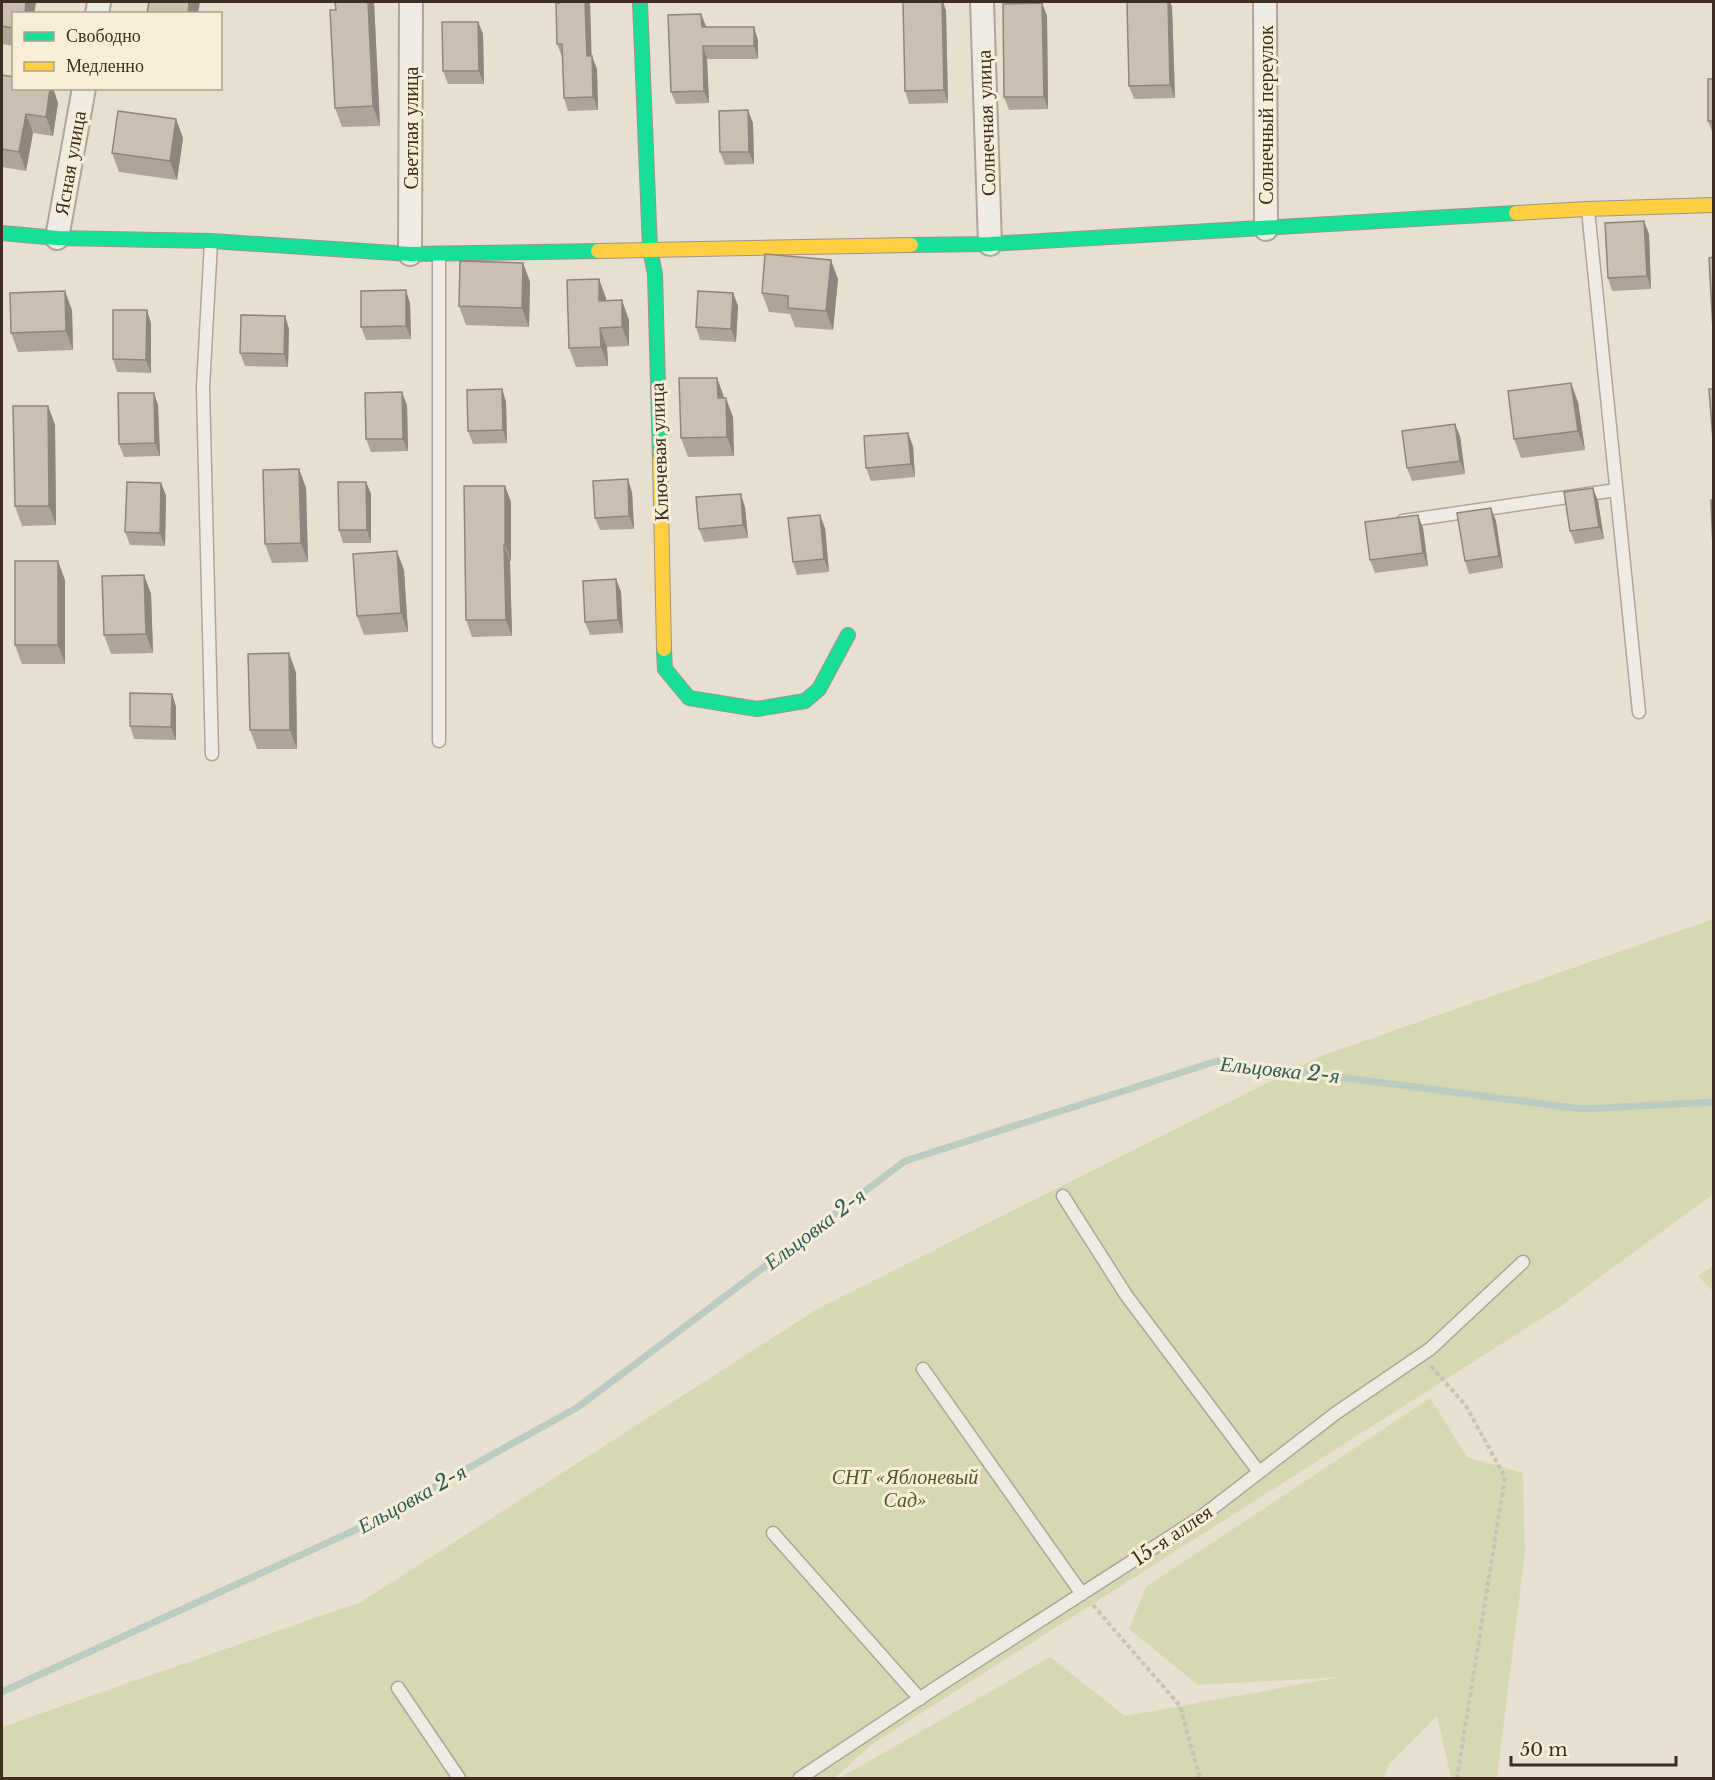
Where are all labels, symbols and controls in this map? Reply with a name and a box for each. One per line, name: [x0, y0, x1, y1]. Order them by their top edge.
legend: [12, 12, 222, 90]
text: Свободно: [66, 25, 141, 47]
street label: Солнечный переулок: [1254, 25, 1278, 205]
street label: Солнечная улица: [971, 49, 1001, 196]
text: Медленно: [66, 55, 144, 77]
street label: Светлая улица: [399, 66, 423, 189]
street label: Ясная улица: [49, 109, 91, 217]
street label: Ключевая улица: [645, 382, 673, 522]
water label: Ельцовка 2-я: [1218, 1051, 1341, 1089]
water label: Ельцовка 2-я: [758, 1182, 871, 1276]
water label: Ельцовка 2-я: [352, 1459, 471, 1540]
park label: СНТ «Яблоневый Сад»: [832, 1465, 978, 1512]
street label: 15-я аллея: [1127, 1499, 1217, 1571]
scale bar: [1511, 1729, 1676, 1767]
text: 50 m: [1520, 1739, 1568, 1761]

